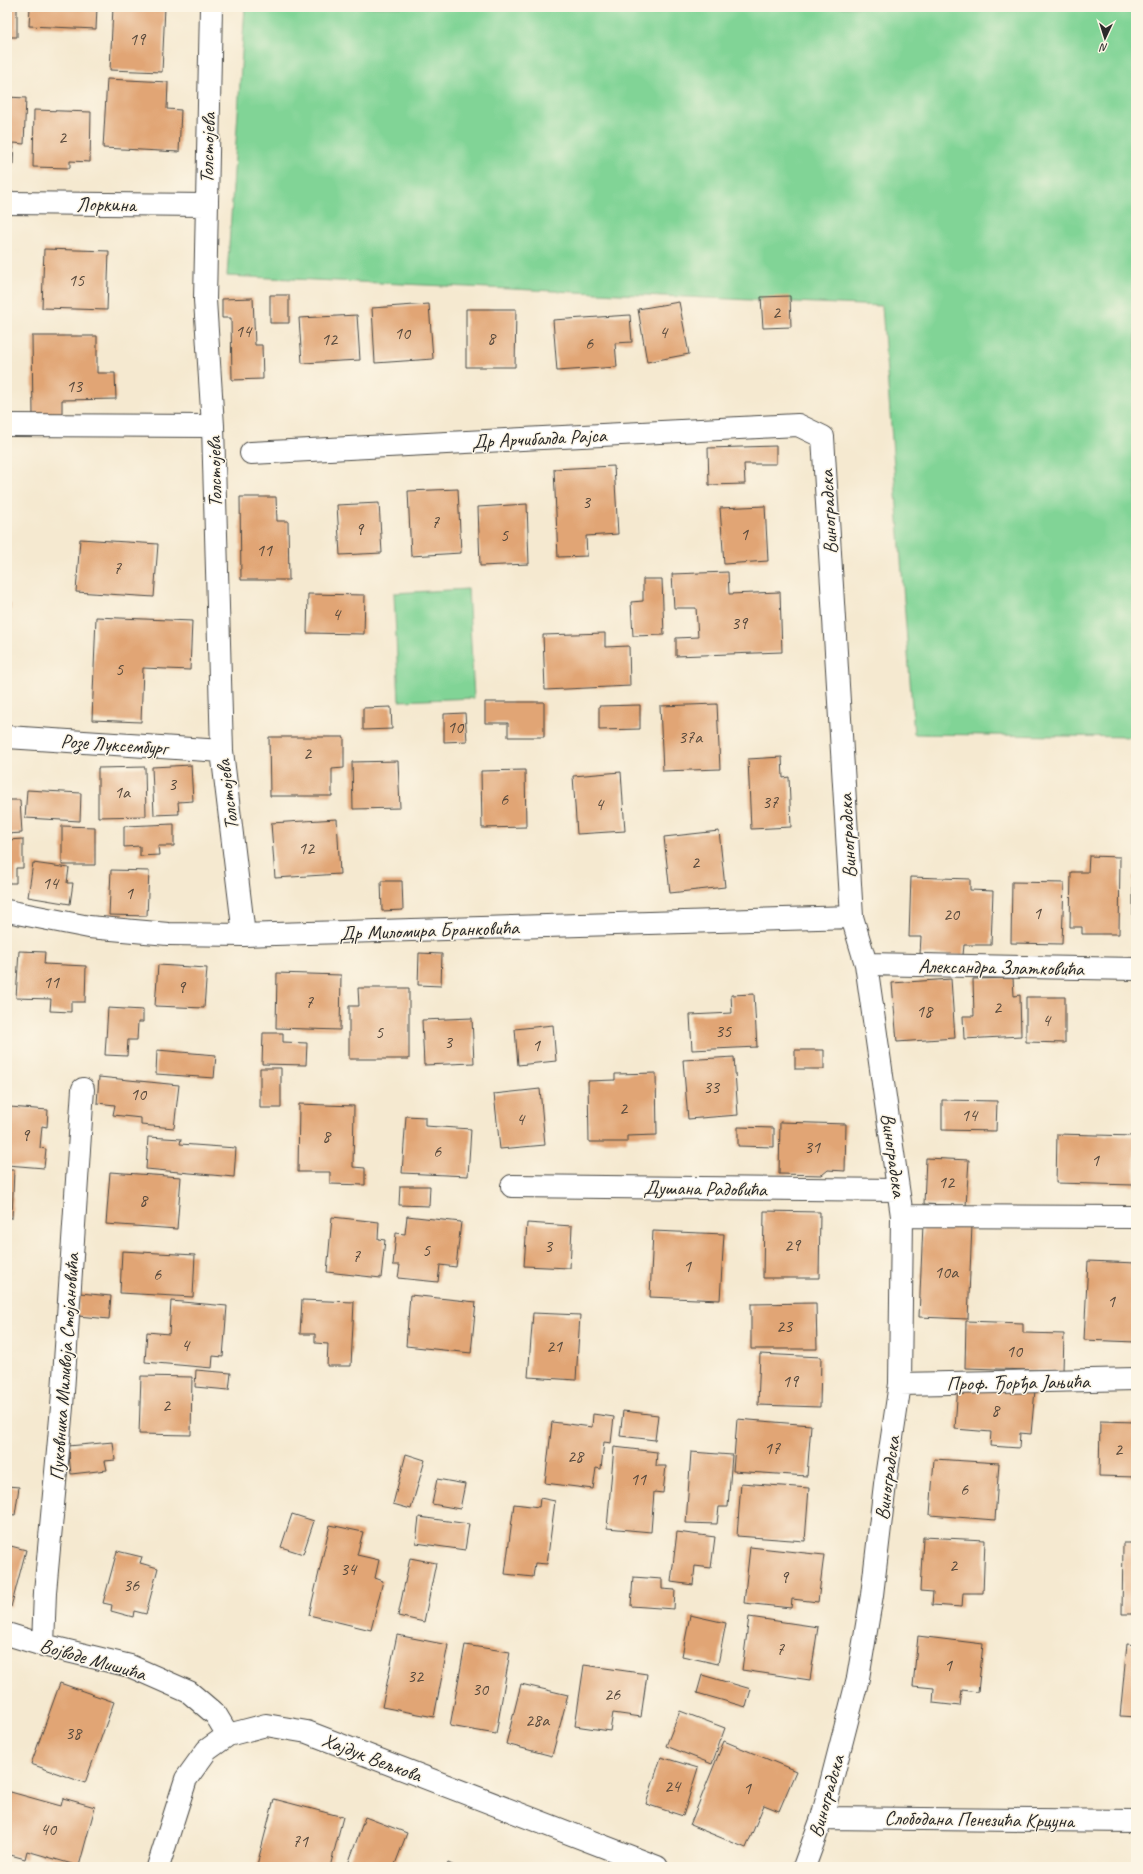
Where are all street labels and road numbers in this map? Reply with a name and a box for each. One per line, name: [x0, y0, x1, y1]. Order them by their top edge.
street label: Толстојева: [194, 110, 221, 184]
street label: Лоркина: [76, 192, 137, 217]
street label: Др Арчибалда Рајса: [471, 422, 608, 455]
street label: Толстојева: [201, 434, 228, 508]
street label: Виноградска: [814, 468, 843, 555]
street label: Розе Луксембург: [60, 728, 171, 762]
street label: Толстојева: [211, 756, 244, 832]
street label: Виноградска: [833, 792, 862, 879]
street label: Др Миломира Бранковића: [339, 915, 520, 946]
street label: Александра Златковића: [918, 954, 1085, 981]
street label: Виноградска: [875, 1112, 912, 1200]
street label: Душана Радовића: [643, 1175, 768, 1202]
street label: Пуковника Миливоја Стојановића: [44, 1251, 85, 1482]
street label: Проф. Ђорђа Јањића: [946, 1369, 1091, 1397]
street label: Виноградска: [869, 1433, 906, 1522]
street label: Војводе Мишића: [37, 1632, 150, 1687]
street label: Хајдук Вељкова: [319, 1727, 427, 1789]
street label: Виноградска: [803, 1751, 850, 1840]
street label: Слободана Пенезића Крцуна: [884, 1805, 1076, 1834]

